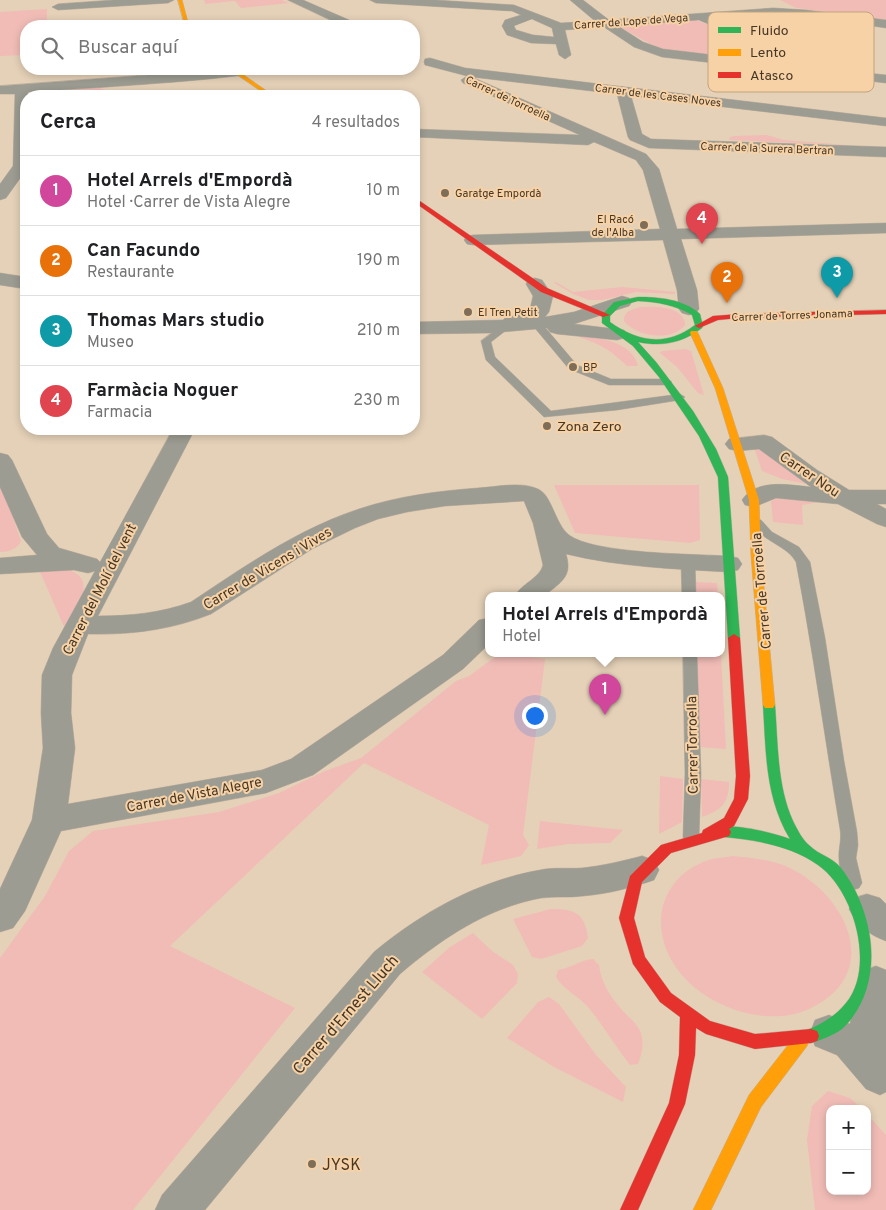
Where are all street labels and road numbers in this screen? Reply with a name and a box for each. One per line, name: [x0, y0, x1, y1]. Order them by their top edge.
street label: Carrer de Lope de Vega: [573, 11, 689, 33]
street label: Carrer de Torroella: [463, 73, 552, 125]
street label: Carrer de les Cases Noves: [594, 81, 722, 111]
street label: Carrer de la Surera Bertran: [700, 140, 834, 158]
street label: Carrer de Torres Jonama: [731, 307, 853, 325]
street label: Carrer Nou: [776, 449, 843, 502]
street label: Carrer del Molí del vent: [60, 521, 141, 658]
street label: Carrer de Vicens i Vives: [200, 524, 335, 614]
street label: Carrer de Torroella: [749, 532, 776, 650]
street label: Carrer Torroella: [684, 696, 703, 794]
street label: Carrer de Vista Alegre: [125, 774, 263, 817]
street label: Carrer d'Ernest Lluch: [289, 952, 404, 1079]

